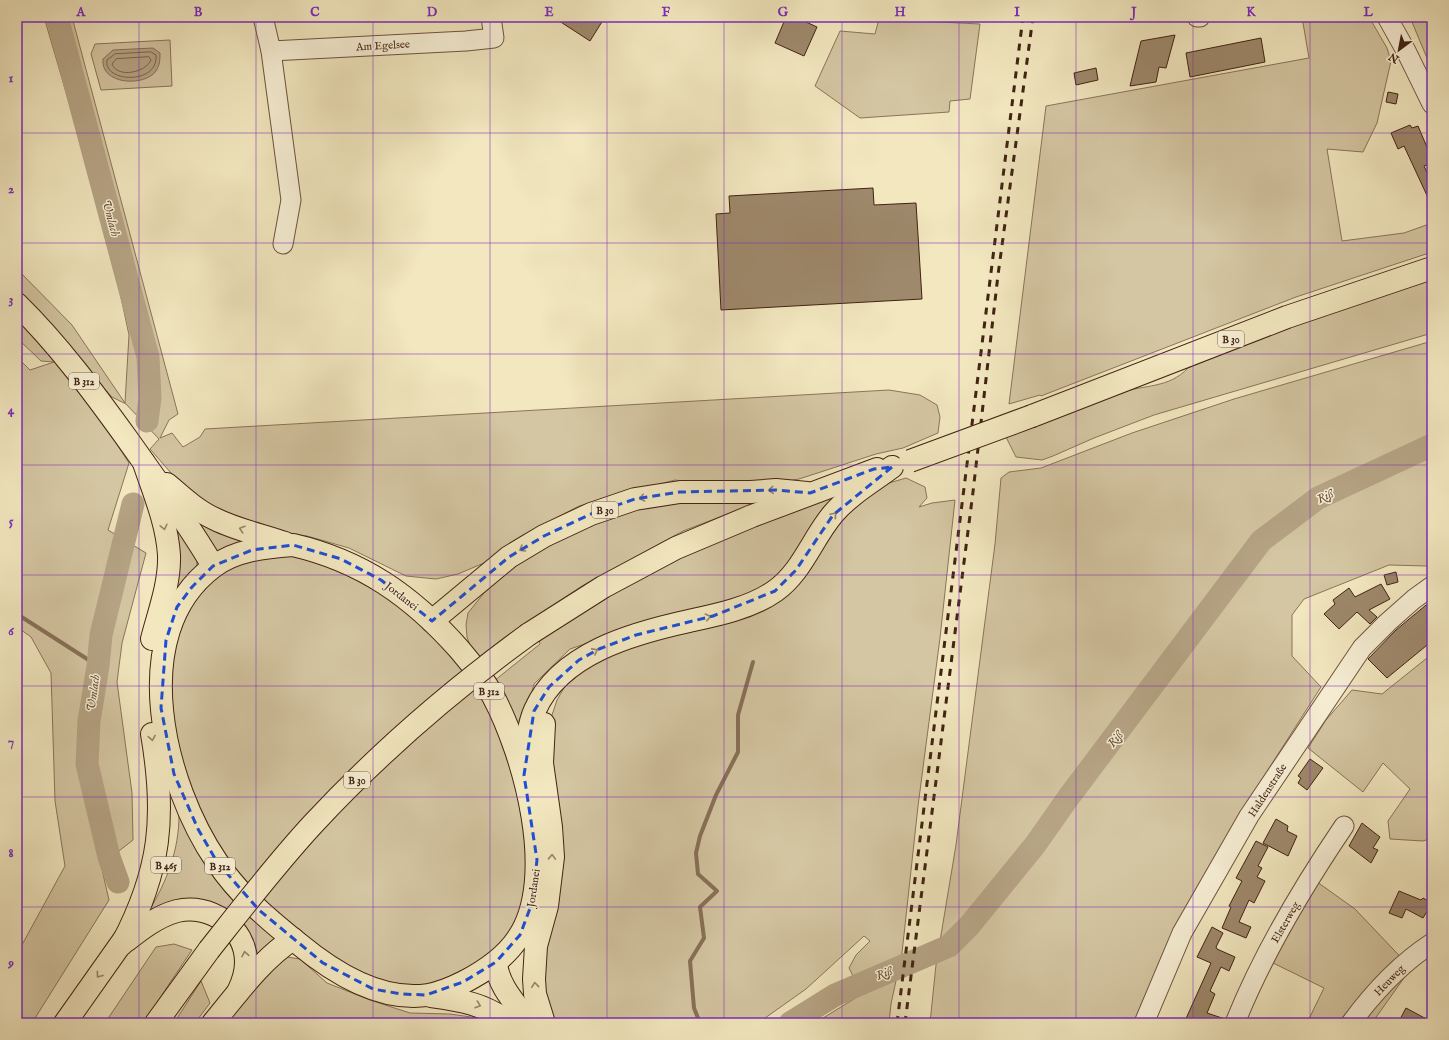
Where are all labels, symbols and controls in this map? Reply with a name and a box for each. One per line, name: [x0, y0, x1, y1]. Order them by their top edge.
text: A: [76, 4, 87, 21]
text: B: [194, 4, 203, 21]
text: C: [310, 4, 320, 21]
text: D: [427, 4, 438, 21]
text: E: [544, 4, 554, 21]
text: F: [662, 4, 671, 21]
text: G: [778, 4, 789, 21]
text: H: [894, 4, 906, 21]
text: I: [1014, 4, 1020, 21]
text: J: [1129, 4, 1137, 21]
text: K: [1246, 4, 1256, 21]
text: L: [1362, 4, 1373, 21]
north arrow: [1379, 30, 1419, 70]
street label: Am Egelsee: [355, 38, 410, 54]
text: N: [1386, 49, 1403, 67]
text: 1: [9, 70, 14, 87]
text: 2: [8, 181, 14, 198]
water label: Umlach: [98, 198, 123, 238]
text: 3: [9, 291, 14, 308]
road number: B 30: [1218, 331, 1244, 347]
road number: B 312: [69, 373, 99, 389]
text: 4: [8, 402, 15, 419]
water label: Riß: [1314, 485, 1338, 507]
one-way arrow: [768, 486, 774, 495]
one-way arrow: [639, 493, 645, 502]
road number: B 30: [592, 502, 618, 518]
one-way arrow: [829, 512, 836, 519]
text: 5: [9, 513, 14, 530]
one-way arrow: [160, 524, 168, 530]
one-way arrow: [239, 526, 246, 534]
one-way arrow: [519, 544, 527, 551]
street label: Jordanei: [380, 578, 421, 614]
one-way arrow: [704, 613, 711, 622]
text: 6: [8, 623, 14, 640]
one-way arrow: [591, 649, 598, 656]
water label: Umlach: [83, 674, 104, 713]
road number: B 312: [474, 683, 504, 699]
water label: Riß: [1104, 727, 1127, 750]
text: 7: [8, 734, 14, 751]
one-way arrow: [148, 735, 156, 741]
street label: Haldenstraße: [1245, 761, 1290, 820]
road number: B 30: [344, 772, 370, 788]
text: 8: [8, 845, 14, 862]
one-way arrow: [548, 854, 556, 860]
road number: B 465: [151, 857, 181, 873]
road number: B 312: [205, 858, 235, 874]
street label: Jordanei: [524, 868, 544, 910]
street label: Elsterweg: [1268, 898, 1304, 946]
one-way arrow: [241, 951, 249, 957]
text: 9: [7, 955, 14, 972]
street label: Heuweg: [1371, 961, 1409, 999]
water label: Riß: [874, 963, 896, 984]
one-way arrow: [97, 971, 104, 978]
one-way arrow: [530, 982, 539, 988]
one-way arrow: [474, 1000, 481, 1009]

